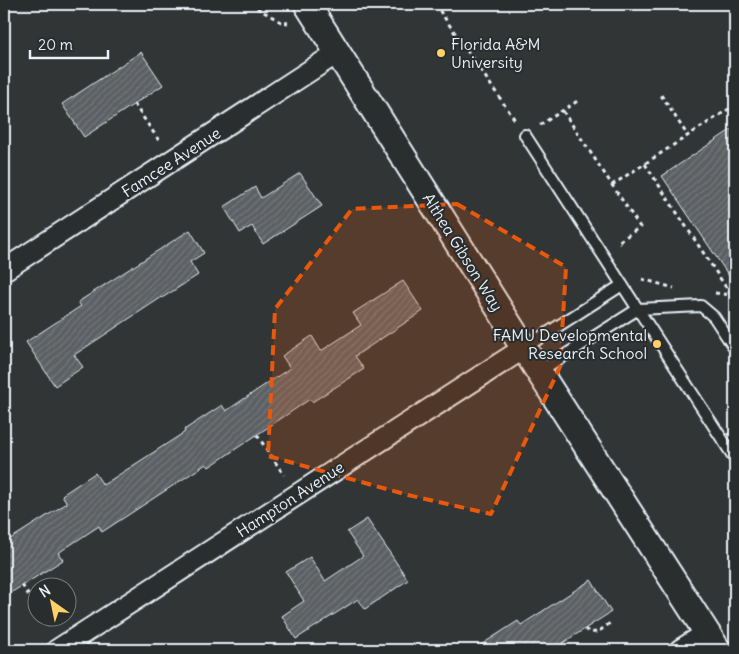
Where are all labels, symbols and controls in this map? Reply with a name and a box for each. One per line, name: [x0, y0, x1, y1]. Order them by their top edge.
scale bar: [30, 28, 108, 60]
place label: Florida A&M University: [451, 34, 541, 72]
text: 20 m: [38, 35, 73, 54]
marker: Florida A&M University: [435, 47, 447, 59]
street label: Famcee Avenue: [118, 123, 224, 201]
street label: Althea Gibson Way: [419, 189, 507, 315]
place label: FAMU Developmental Research School: [493, 325, 647, 363]
marker: FAMU Developmental Research School: [651, 338, 663, 350]
street label: Hampton Avenue: [232, 457, 348, 541]
north arrow: [28, 576, 78, 626]
text: N: [36, 581, 54, 601]

